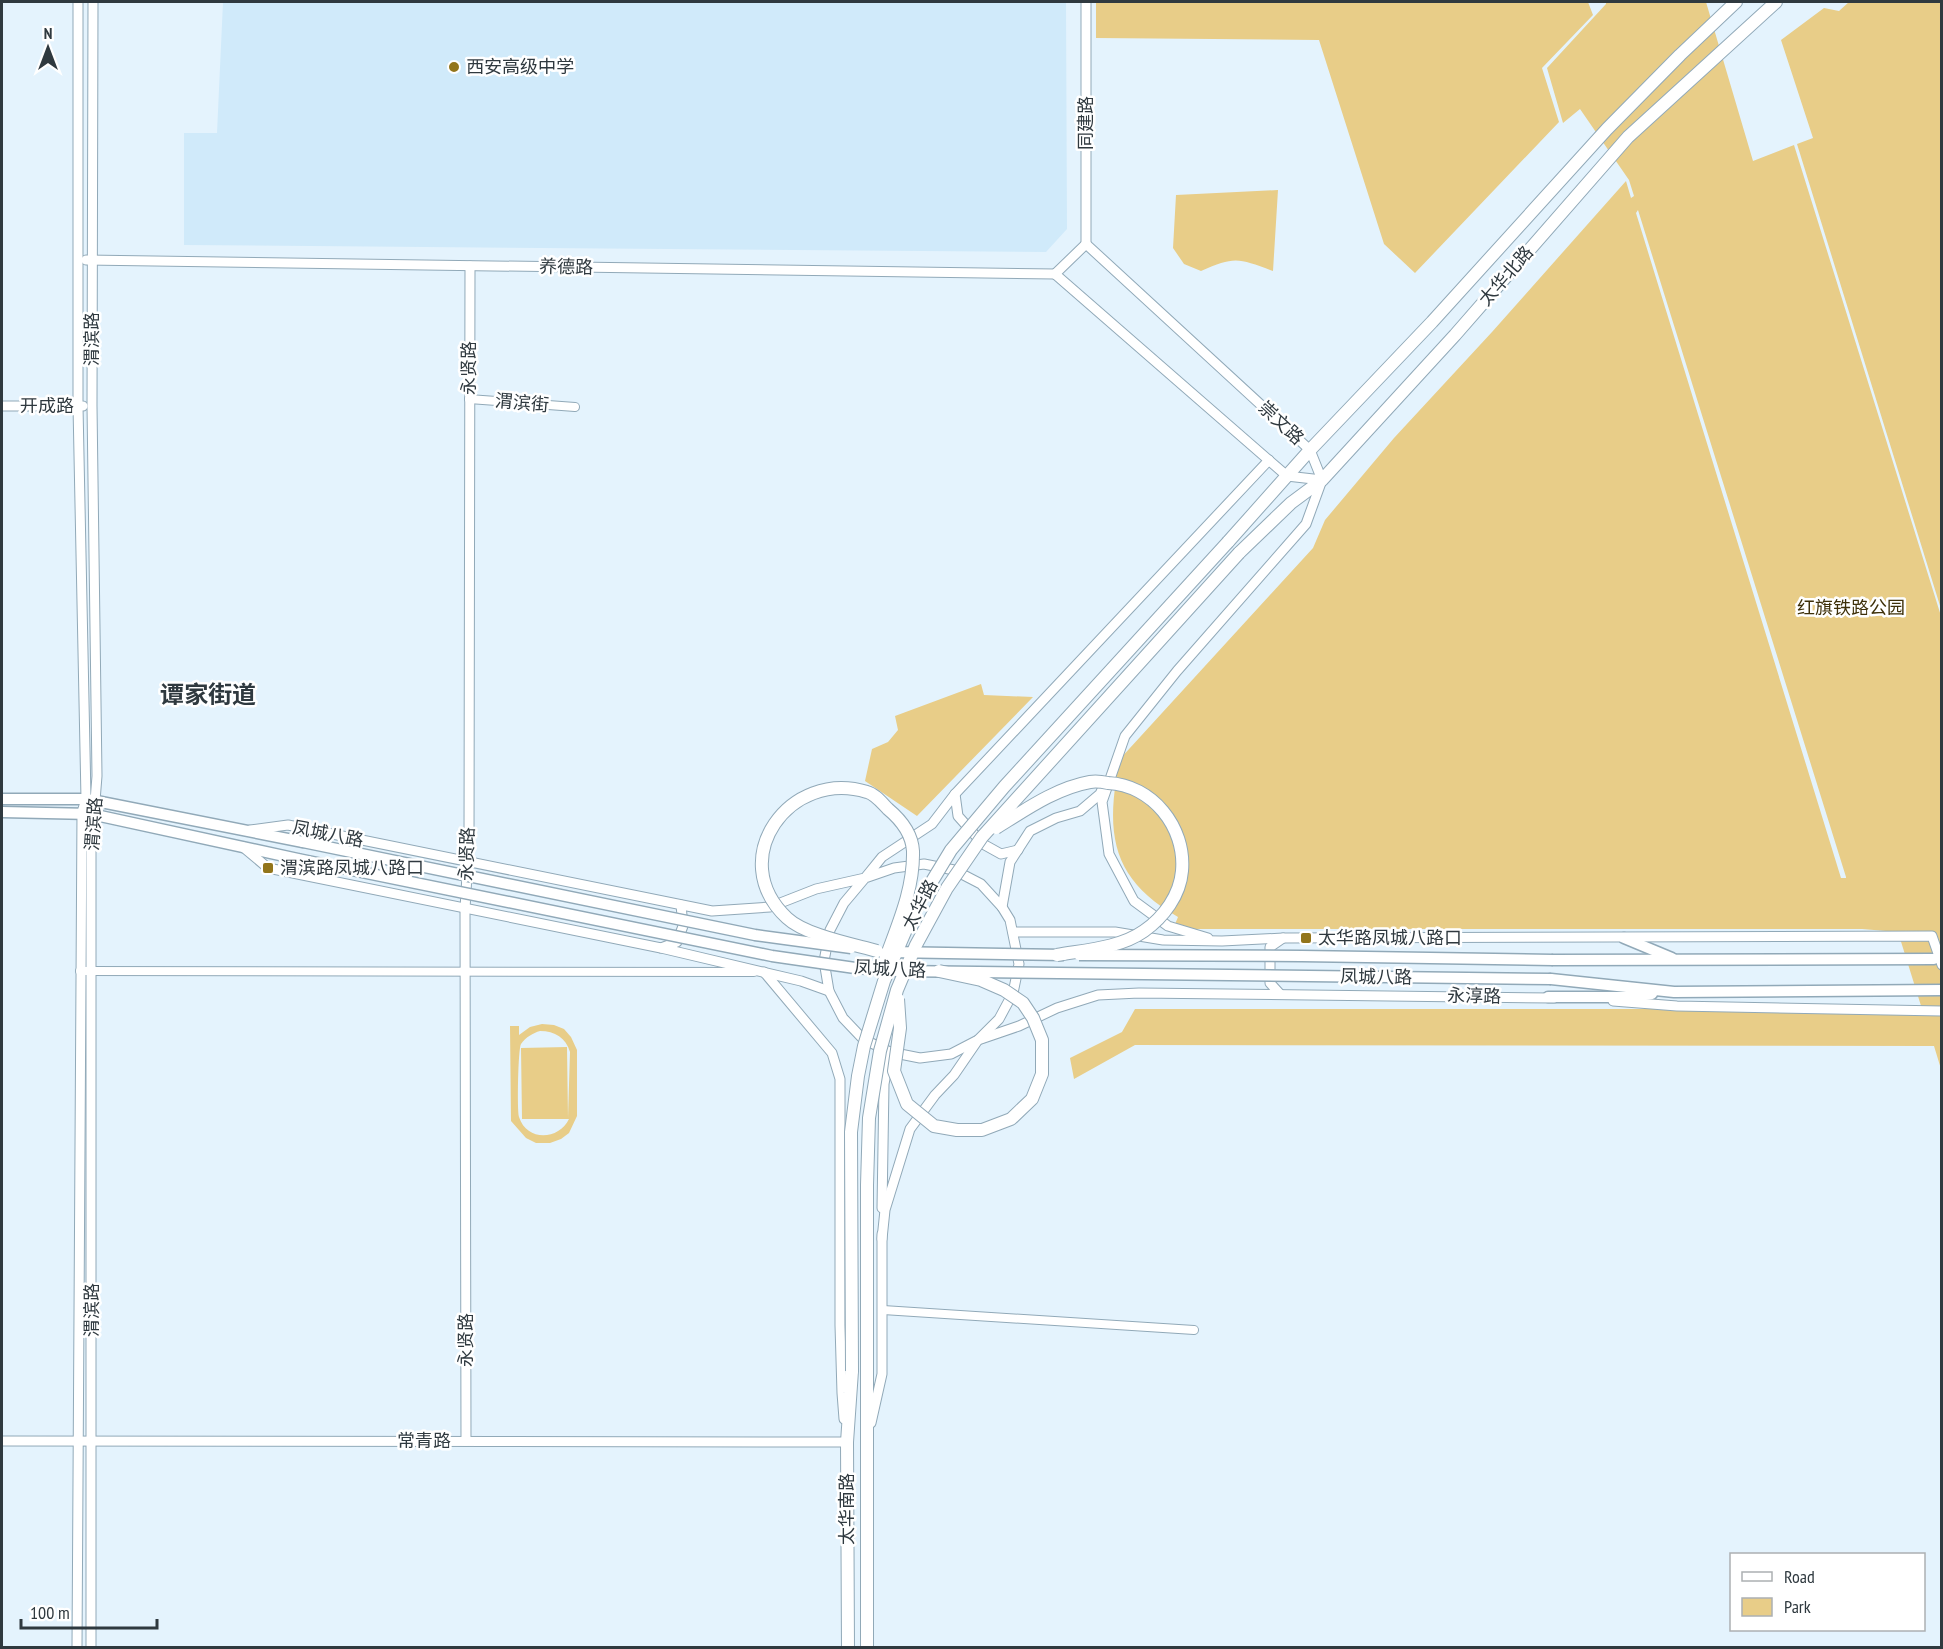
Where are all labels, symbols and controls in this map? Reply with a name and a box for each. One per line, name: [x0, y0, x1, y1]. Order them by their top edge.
north arrow: [18, 18, 78, 78]
text: N: [44, 23, 52, 43]
place label: 西安高级中学: [466, 55, 574, 78]
marker: 西安高级中学: [447, 60, 461, 74]
street label: 同建路: [1074, 96, 1097, 150]
street label: 太华北路: [1473, 241, 1538, 310]
street label: 养德路: [539, 255, 593, 278]
street label: 渭滨路: [80, 312, 103, 366]
street label: 永贤路: [457, 341, 480, 395]
street label: 渭滨街: [494, 389, 550, 416]
street label: 开成路: [20, 394, 74, 417]
street label: 崇文路: [1254, 396, 1309, 449]
park label: 红旗铁路公园: [1797, 596, 1905, 619]
district label: 谭家街道: [160, 679, 256, 710]
street label: 渭滨路: [80, 796, 107, 852]
street label: 凤城八路: [291, 815, 366, 852]
street label: 永贤路: [454, 827, 479, 881]
place label: 渭滨路凤城八路口: [280, 856, 424, 879]
marker: 渭滨路凤城八路口: [261, 861, 275, 875]
street label: 太华路: [897, 876, 942, 934]
place label: 太华路凤城八路口: [1318, 926, 1462, 949]
marker: 太华路凤城八路口: [1299, 931, 1313, 945]
street label: 凤城八路: [853, 955, 927, 982]
street label: 凤城八路: [1340, 964, 1412, 989]
street label: 永淳路: [1447, 984, 1501, 1007]
street label: 渭滨路: [80, 1283, 103, 1337]
street label: 永贤路: [454, 1313, 477, 1367]
street label: 常青路: [397, 1429, 451, 1452]
street label: 太华南路: [835, 1473, 858, 1545]
legend: [1730, 1553, 1925, 1631]
text: Road: [1784, 1565, 1815, 1588]
scale bar: [21, 1592, 158, 1630]
text: Park: [1784, 1595, 1811, 1618]
text: 100 m: [30, 1601, 70, 1624]

